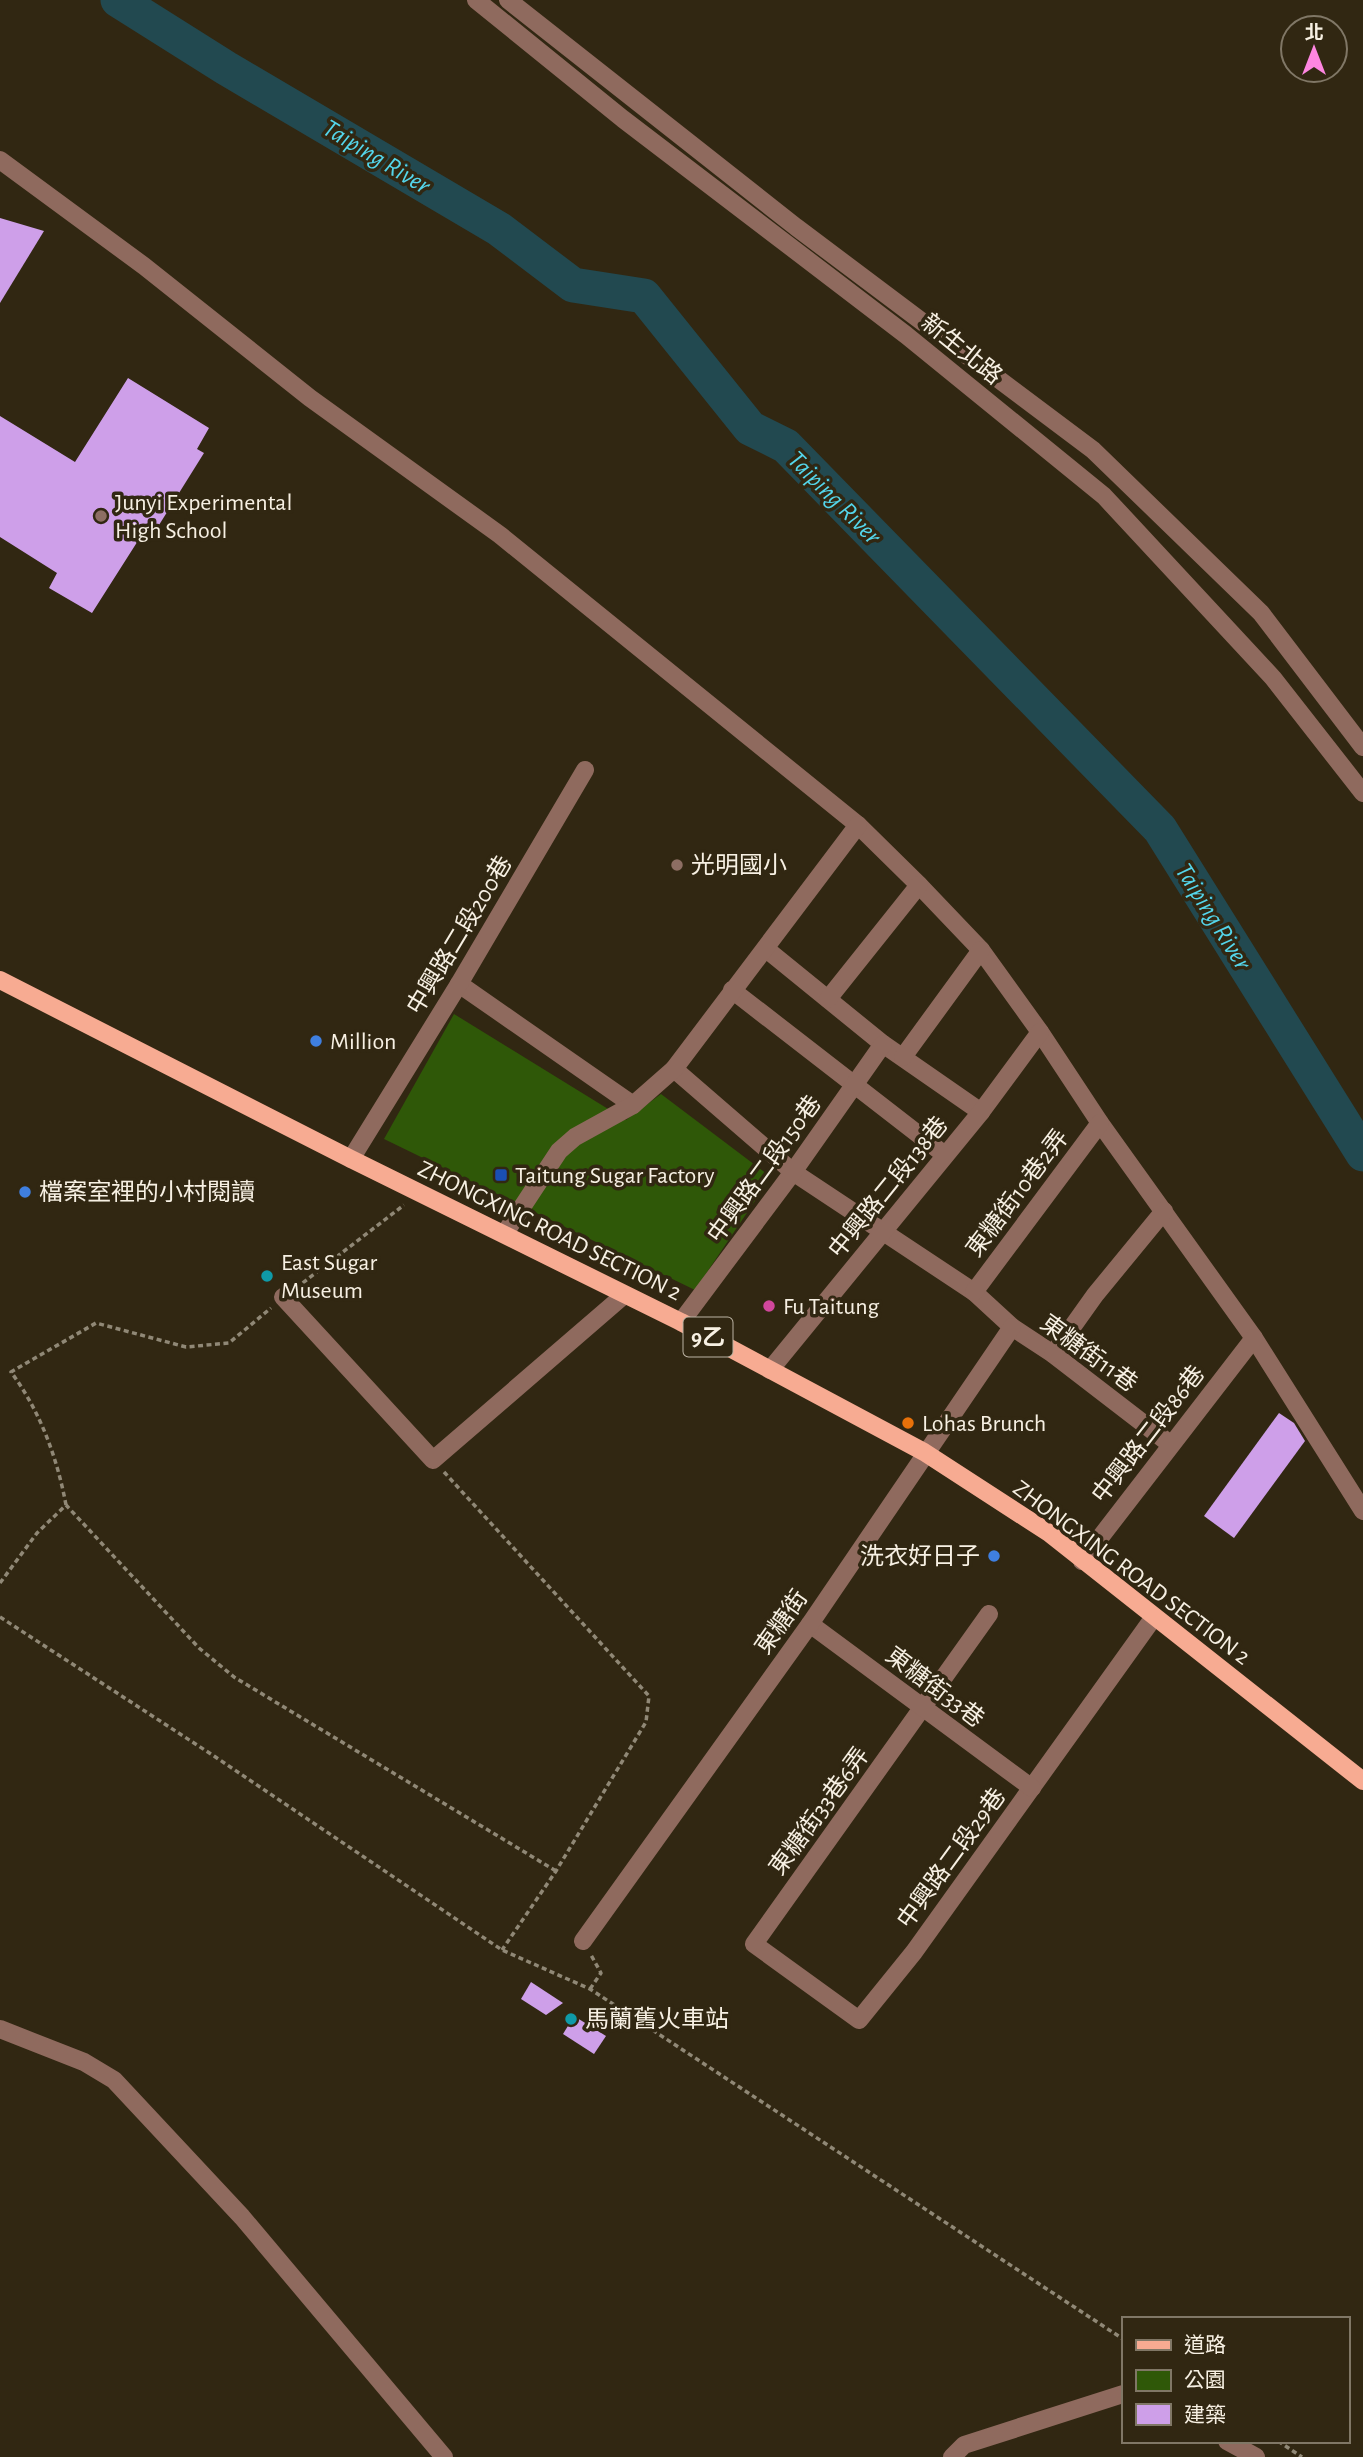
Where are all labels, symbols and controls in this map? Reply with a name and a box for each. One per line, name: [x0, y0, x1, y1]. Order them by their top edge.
north arrow: [1279, 14, 1349, 84]
text: 北: [1304, 23, 1324, 43]
water label: Taiping River: [318, 115, 436, 200]
street label: 新生北路: [917, 309, 1007, 389]
water label: Taiping River: [783, 446, 887, 550]
place label: Junyi Experimental High School: [115, 491, 292, 543]
marker: Junyi Experimental High School: [93, 508, 109, 524]
street label: 中興路二段200巷: [401, 851, 517, 1019]
place label: 光明國小: [691, 852, 787, 878]
marker: 光明國小: [669, 857, 685, 873]
water label: Taiping River: [1170, 859, 1257, 976]
place label: Million: [330, 1030, 396, 1054]
marker: Million: [308, 1033, 324, 1049]
street label: 中興路二段150巷: [702, 1091, 826, 1247]
street label: 中興路二段138巷: [823, 1111, 953, 1263]
street label: 東糖街10巷2弄: [961, 1125, 1073, 1261]
street label: ZHONGXING ROAD SECTION 2: [414, 1157, 685, 1305]
place label: Taitung Sugar Factory: [515, 1164, 714, 1188]
marker: Taitung Sugar Factory: [493, 1167, 509, 1183]
place label: 檔案室裡的小村閱讀: [39, 1179, 255, 1205]
marker: 檔案室裡的小村閱讀: [17, 1184, 33, 1200]
place label: East Sugar Museum: [281, 1251, 377, 1303]
marker: East Sugar Museum: [259, 1268, 275, 1284]
place label: Fu Taitung: [783, 1295, 880, 1319]
marker: Fu Taitung: [761, 1298, 777, 1314]
street label: 東糖街11巷: [1036, 1309, 1142, 1397]
road number: 9乙: [684, 1318, 732, 1356]
street label: 中興路二段86巷: [1086, 1360, 1210, 1508]
place label: Lohas Brunch: [922, 1412, 1046, 1436]
marker: Lohas Brunch: [900, 1415, 916, 1431]
street label: ZHONGXING ROAD SECTION 2: [1008, 1476, 1254, 1670]
place label: 洗衣好日子: [860, 1543, 980, 1569]
marker: 洗衣好日子: [986, 1548, 1002, 1564]
street label: 東糖街: [750, 1585, 812, 1659]
street label: 東糖街33巷: [881, 1642, 989, 1732]
street label: 東糖街33巷6弄: [764, 1742, 874, 1880]
street label: 中興路二段29巷: [892, 1783, 1010, 1933]
place label: 馬蘭舊火車站: [585, 2006, 729, 2032]
marker: 馬蘭舊火車站: [563, 2011, 579, 2027]
legend: [1122, 2317, 1349, 2443]
text: 道路: [1184, 2334, 1226, 2356]
text: 公園: [1184, 2370, 1226, 2391]
text: 建築: [1184, 2404, 1226, 2426]

